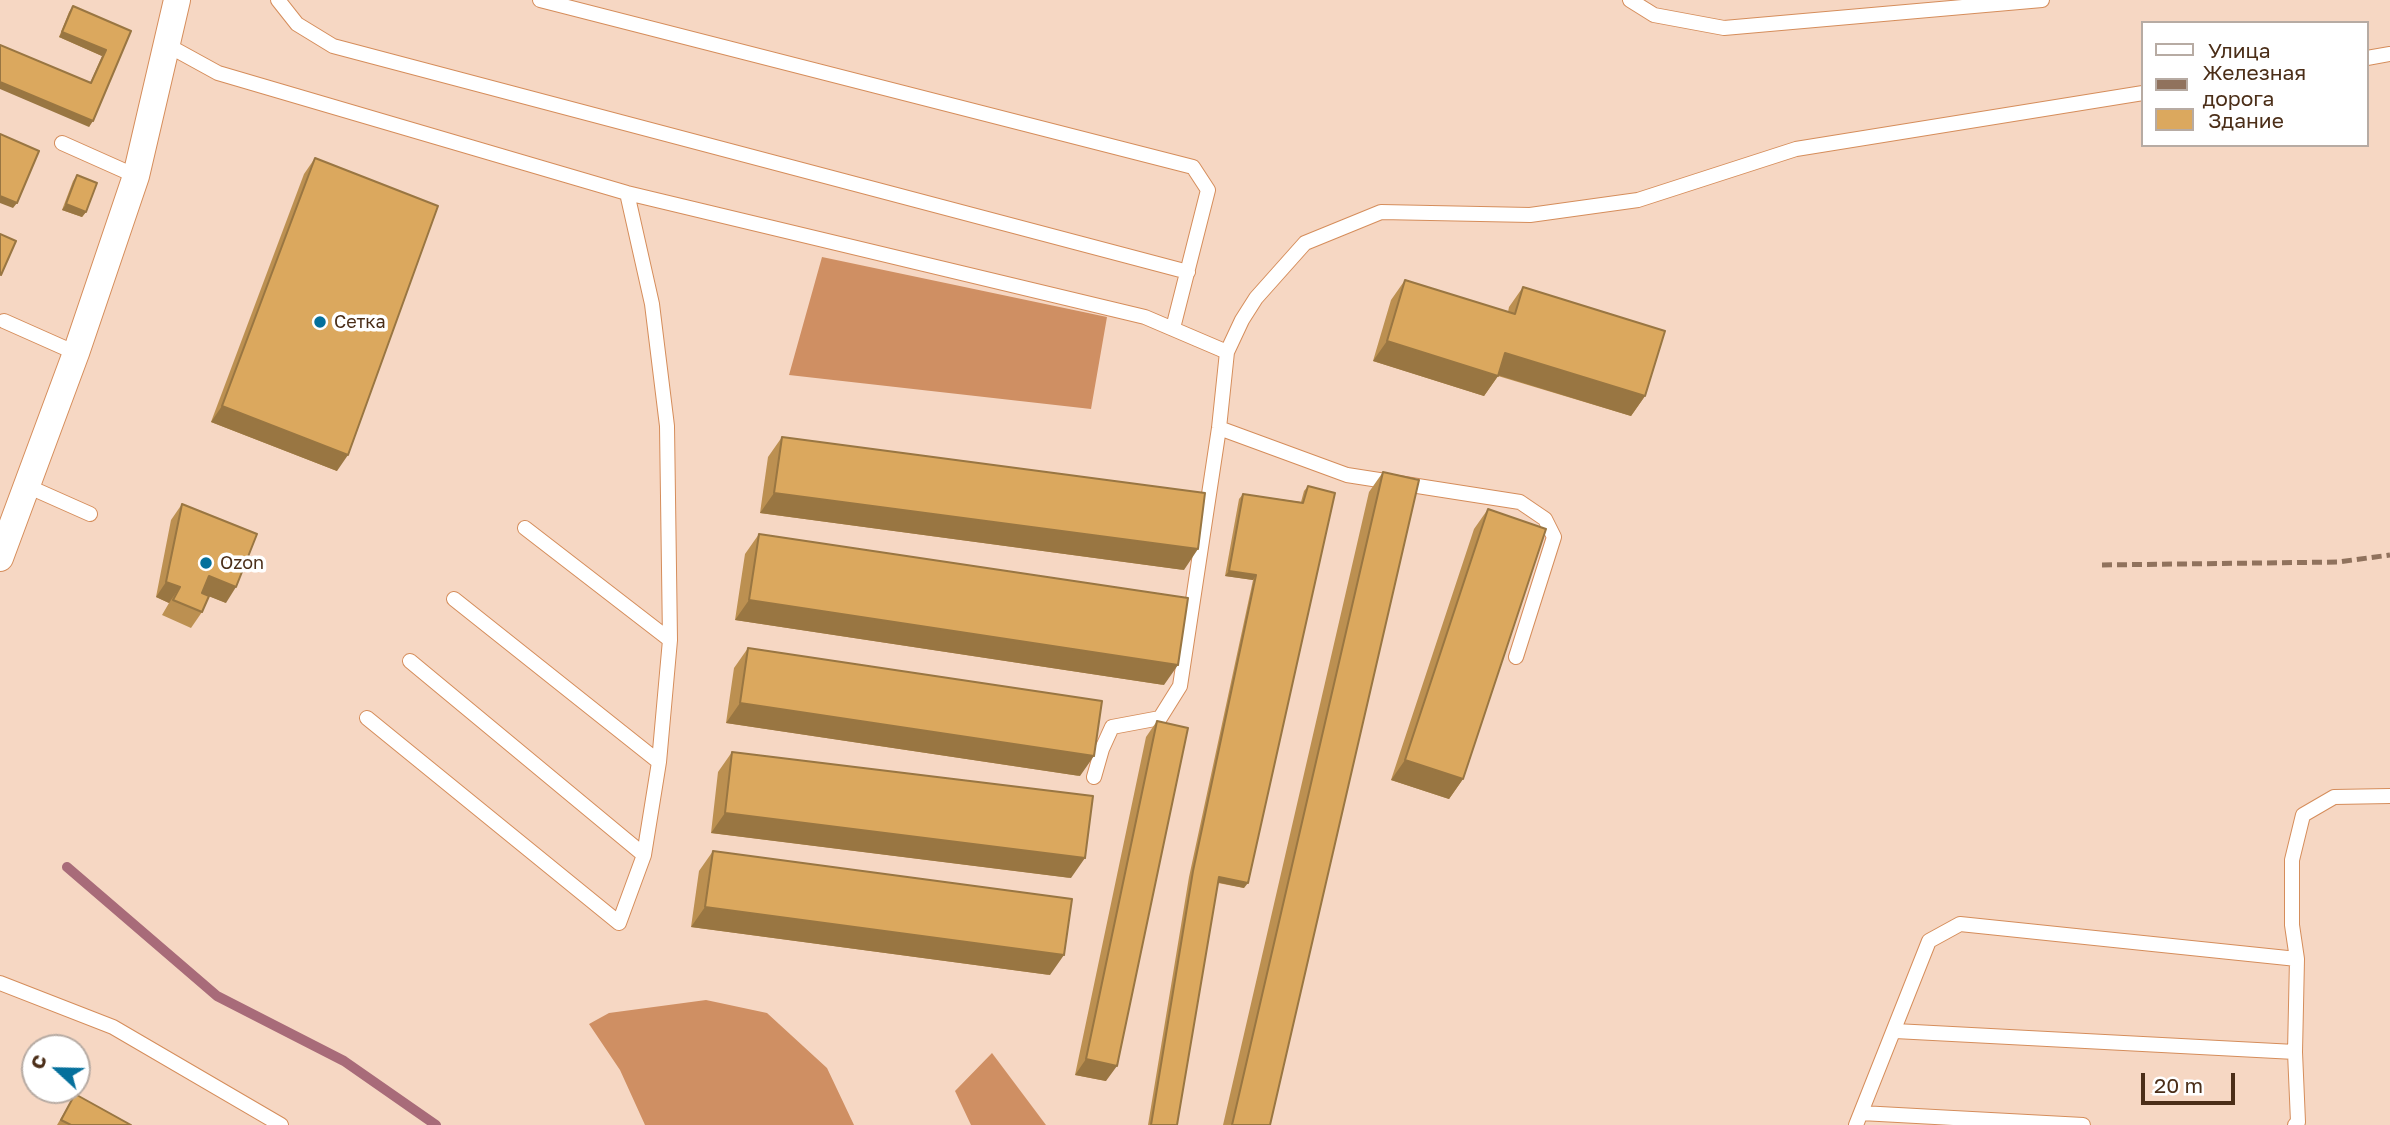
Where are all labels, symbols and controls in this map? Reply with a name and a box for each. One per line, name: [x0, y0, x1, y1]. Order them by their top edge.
legend: [2142, 21, 2369, 147]
text: Улица: [2208, 37, 2271, 63]
text: Железная дорога: [2202, 59, 2306, 111]
text: Здание: [2208, 107, 2284, 133]
place label: Сетка: [334, 311, 386, 333]
marker: Сетка: [312, 314, 328, 330]
place label: Ozon: [220, 552, 264, 574]
marker: Ozon: [198, 555, 214, 571]
north arrow: [21, 1034, 91, 1104]
text: С: [25, 1051, 51, 1072]
scale bar: [2145, 1058, 2240, 1102]
text: 20 m: [2154, 1072, 2203, 1098]

